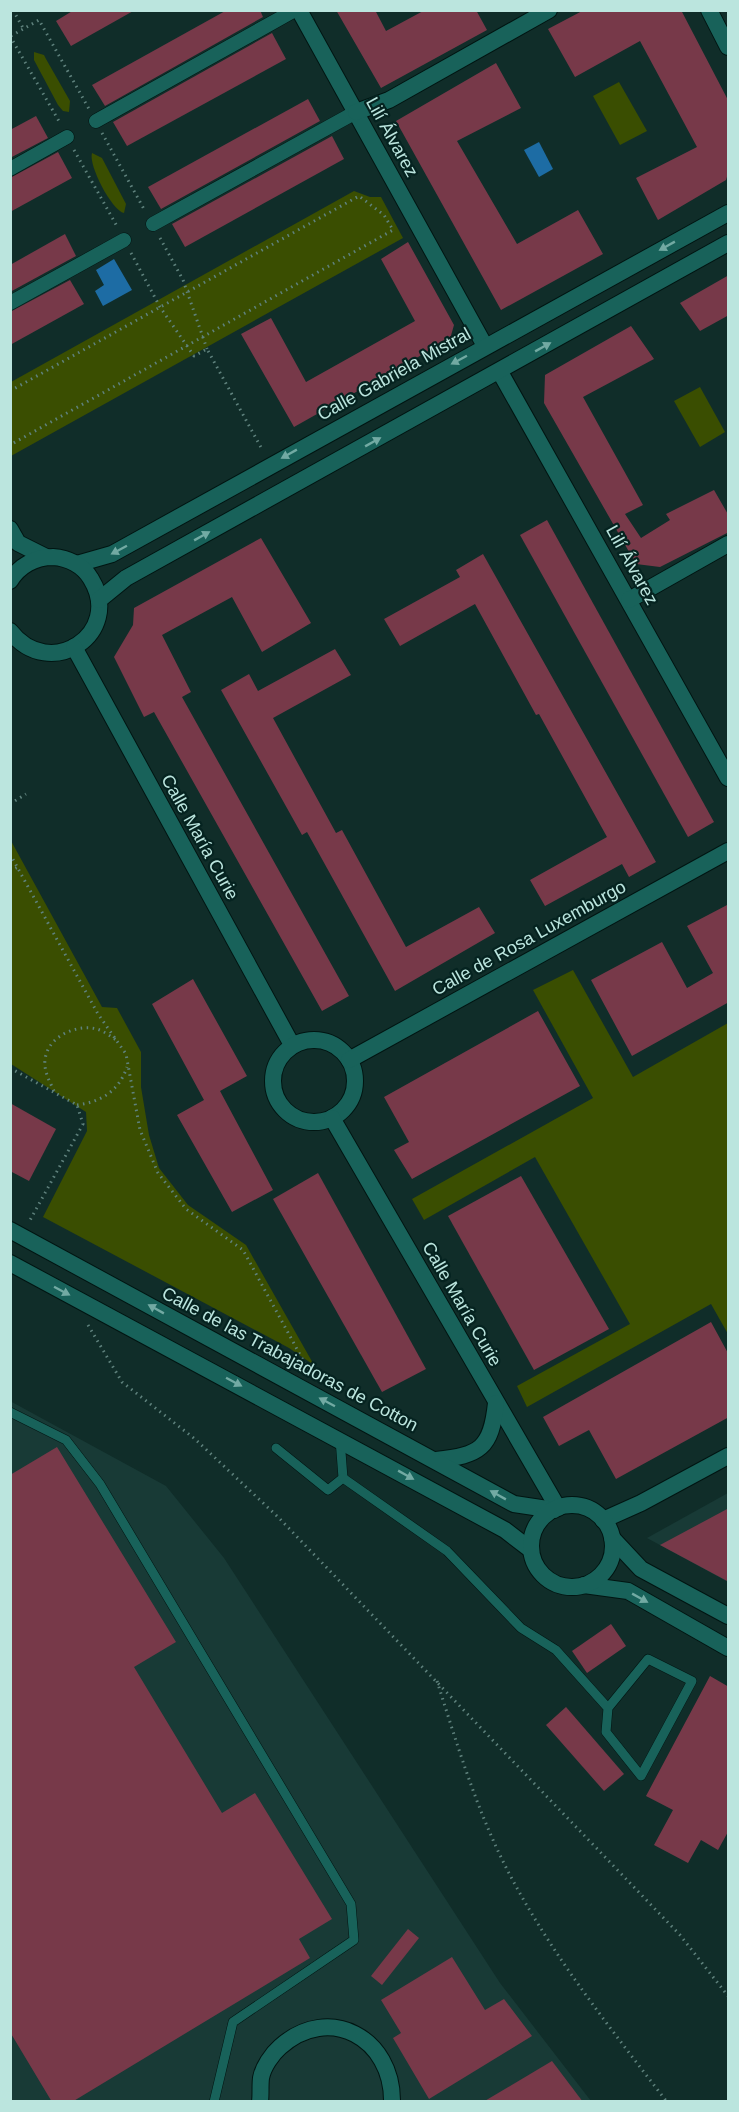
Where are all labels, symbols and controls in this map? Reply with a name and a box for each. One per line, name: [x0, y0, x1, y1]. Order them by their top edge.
street label: Lilí Álvarez: [362, 94, 422, 180]
one-way arrow: [658, 241, 675, 251]
street label: Calle Gabriela Mistral: [314, 324, 474, 424]
one-way arrow: [535, 342, 552, 352]
one-way arrow: [450, 355, 467, 365]
one-way arrow: [365, 437, 382, 447]
one-way arrow: [280, 449, 297, 459]
street label: Lilí Álvarez: [602, 522, 662, 608]
one-way arrow: [194, 531, 211, 541]
one-way arrow: [110, 545, 127, 555]
street label: Calle María Curie: [157, 771, 243, 903]
street label: Calle de Rosa Luxemburgo: [429, 876, 629, 1000]
street label: Calle María Curie: [418, 1238, 506, 1370]
street label: Calle de las Trabajadoras de Cotton: [159, 1283, 421, 1435]
one-way arrow: [54, 1286, 71, 1296]
one-way arrow: [147, 1304, 164, 1314]
one-way arrow: [226, 1377, 243, 1387]
one-way arrow: [318, 1397, 335, 1407]
one-way arrow: [397, 1470, 414, 1480]
one-way arrow: [489, 1490, 506, 1500]
one-way arrow: [632, 1593, 648, 1604]

